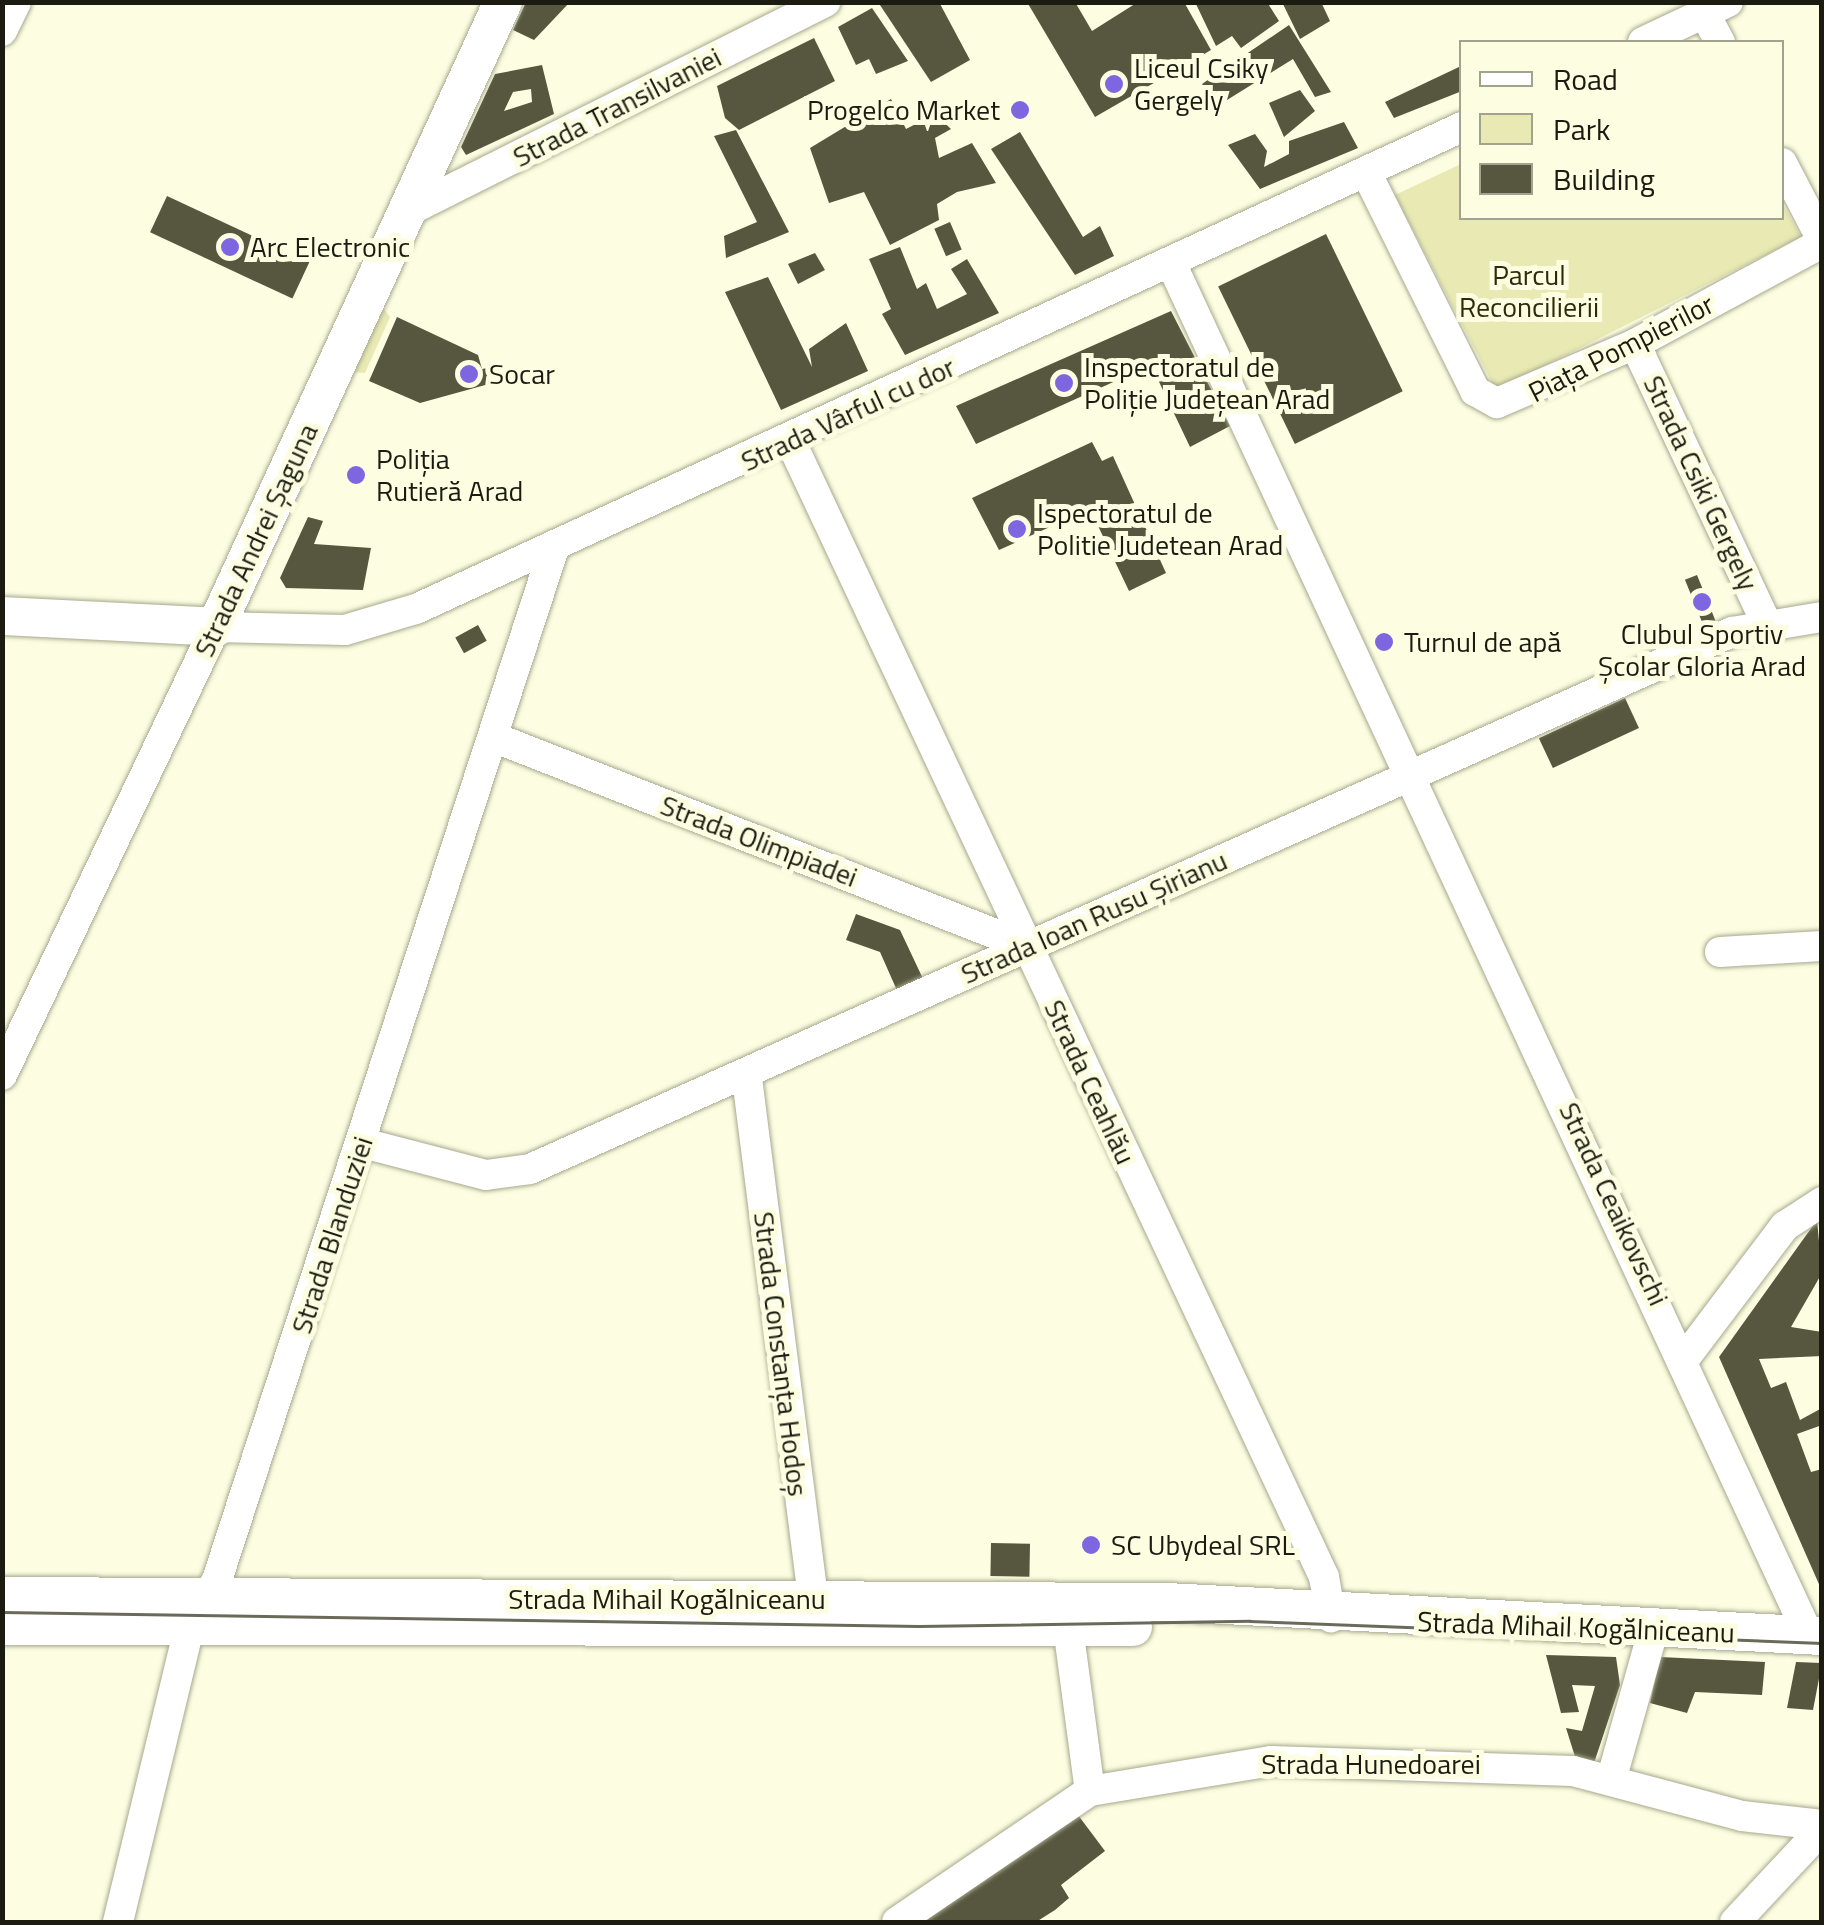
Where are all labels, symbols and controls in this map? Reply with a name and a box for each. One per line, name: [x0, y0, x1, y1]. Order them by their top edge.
street label: Strada Transilvaniei: [507, 40, 727, 174]
legend: [1459, 40, 1784, 220]
place label: Liceul Csiky Gergely: [1134, 51, 1269, 117]
text: Road: [1553, 56, 1618, 102]
marker: Liceul Csiky Gergely: [1103, 73, 1125, 95]
place label: Progelco Market: [807, 93, 1000, 127]
marker: Progelco Market: [1009, 99, 1031, 121]
text: Park: [1553, 106, 1610, 152]
text: Building: [1553, 156, 1655, 202]
place label: Arc Electronic: [250, 230, 410, 264]
marker: Arc Electronic: [219, 236, 241, 258]
park label: Parcul Reconcilierii: [1459, 258, 1599, 324]
street label: Piața Pompierilor: [1523, 287, 1719, 409]
street label: Strada Vârful cu dor: [736, 350, 960, 478]
place label: Inspectoratul de Poliție Județean Arad: [1084, 350, 1330, 416]
place label: Socar: [489, 357, 555, 391]
marker: Socar: [458, 363, 480, 385]
street label: Strada Csiki Gergely: [1637, 370, 1765, 596]
marker: Inspectoratul de Poliție Județean Arad: [1053, 372, 1075, 394]
street label: Strada Andrei Șaguna: [187, 418, 325, 662]
place label: Poliția Rutieră Arad: [376, 442, 523, 508]
marker: Poliția Rutieră Arad: [345, 464, 367, 486]
place label: Ispectoratul de Politie Judetean Arad: [1037, 496, 1283, 562]
marker: Ispectoratul de Politie Judetean Arad: [1006, 518, 1028, 540]
marker: Clubul Sportiv Școlar Gloria Arad: [1691, 591, 1713, 613]
place label: Clubul Sportiv Școlar Gloria Arad: [1598, 617, 1806, 683]
place label: Turnul de apă: [1404, 625, 1561, 659]
marker: Turnul de apă: [1373, 631, 1395, 653]
street label: Strada Olimpiadei: [656, 788, 862, 894]
street label: Strada Ioan Rusu Șirianu: [956, 843, 1232, 991]
street label: Strada Ceahlău: [1037, 995, 1143, 1169]
street label: Strada Ceaikovschi: [1552, 1097, 1676, 1311]
street label: Strada Blanduziei: [284, 1132, 380, 1338]
street label: Strada Constanța Hodoș: [747, 1210, 815, 1498]
place label: SC Ubydeal SRL: [1111, 1528, 1295, 1562]
marker: SC Ubydeal SRL: [1080, 1534, 1102, 1556]
street label: Strada Mihail Kogălniceanu: [508, 1582, 826, 1616]
street label: Strada Mihail Kogălniceanu: [1417, 1605, 1735, 1649]
street label: Strada Hunedoarei: [1261, 1747, 1481, 1781]

